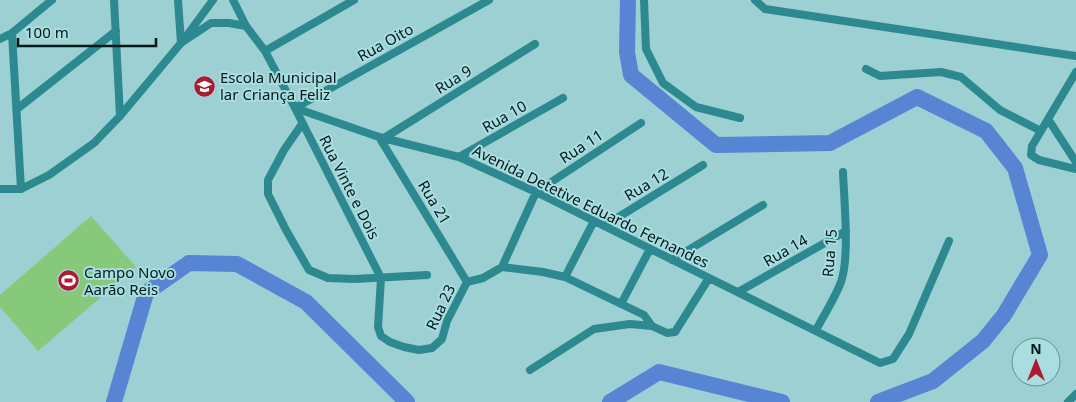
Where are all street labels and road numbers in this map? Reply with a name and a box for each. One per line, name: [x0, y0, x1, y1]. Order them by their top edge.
street label: Rua Oito: [353, 18, 417, 66]
street label: Rua 9: [431, 60, 475, 98]
street label: Rua 10: [478, 95, 530, 137]
street label: Rua 11: [555, 125, 607, 167]
street label: Rua Vinte e Dois: [315, 132, 385, 242]
street label: Avenida Detetive Eduardo Fernandes: [470, 140, 712, 272]
street label: Rua 12: [620, 163, 672, 205]
street label: Rua 21: [414, 176, 456, 228]
street label: Rua 15: [817, 228, 841, 278]
street label: Rua 14: [759, 229, 811, 271]
street label: Rua 23: [421, 281, 459, 333]

